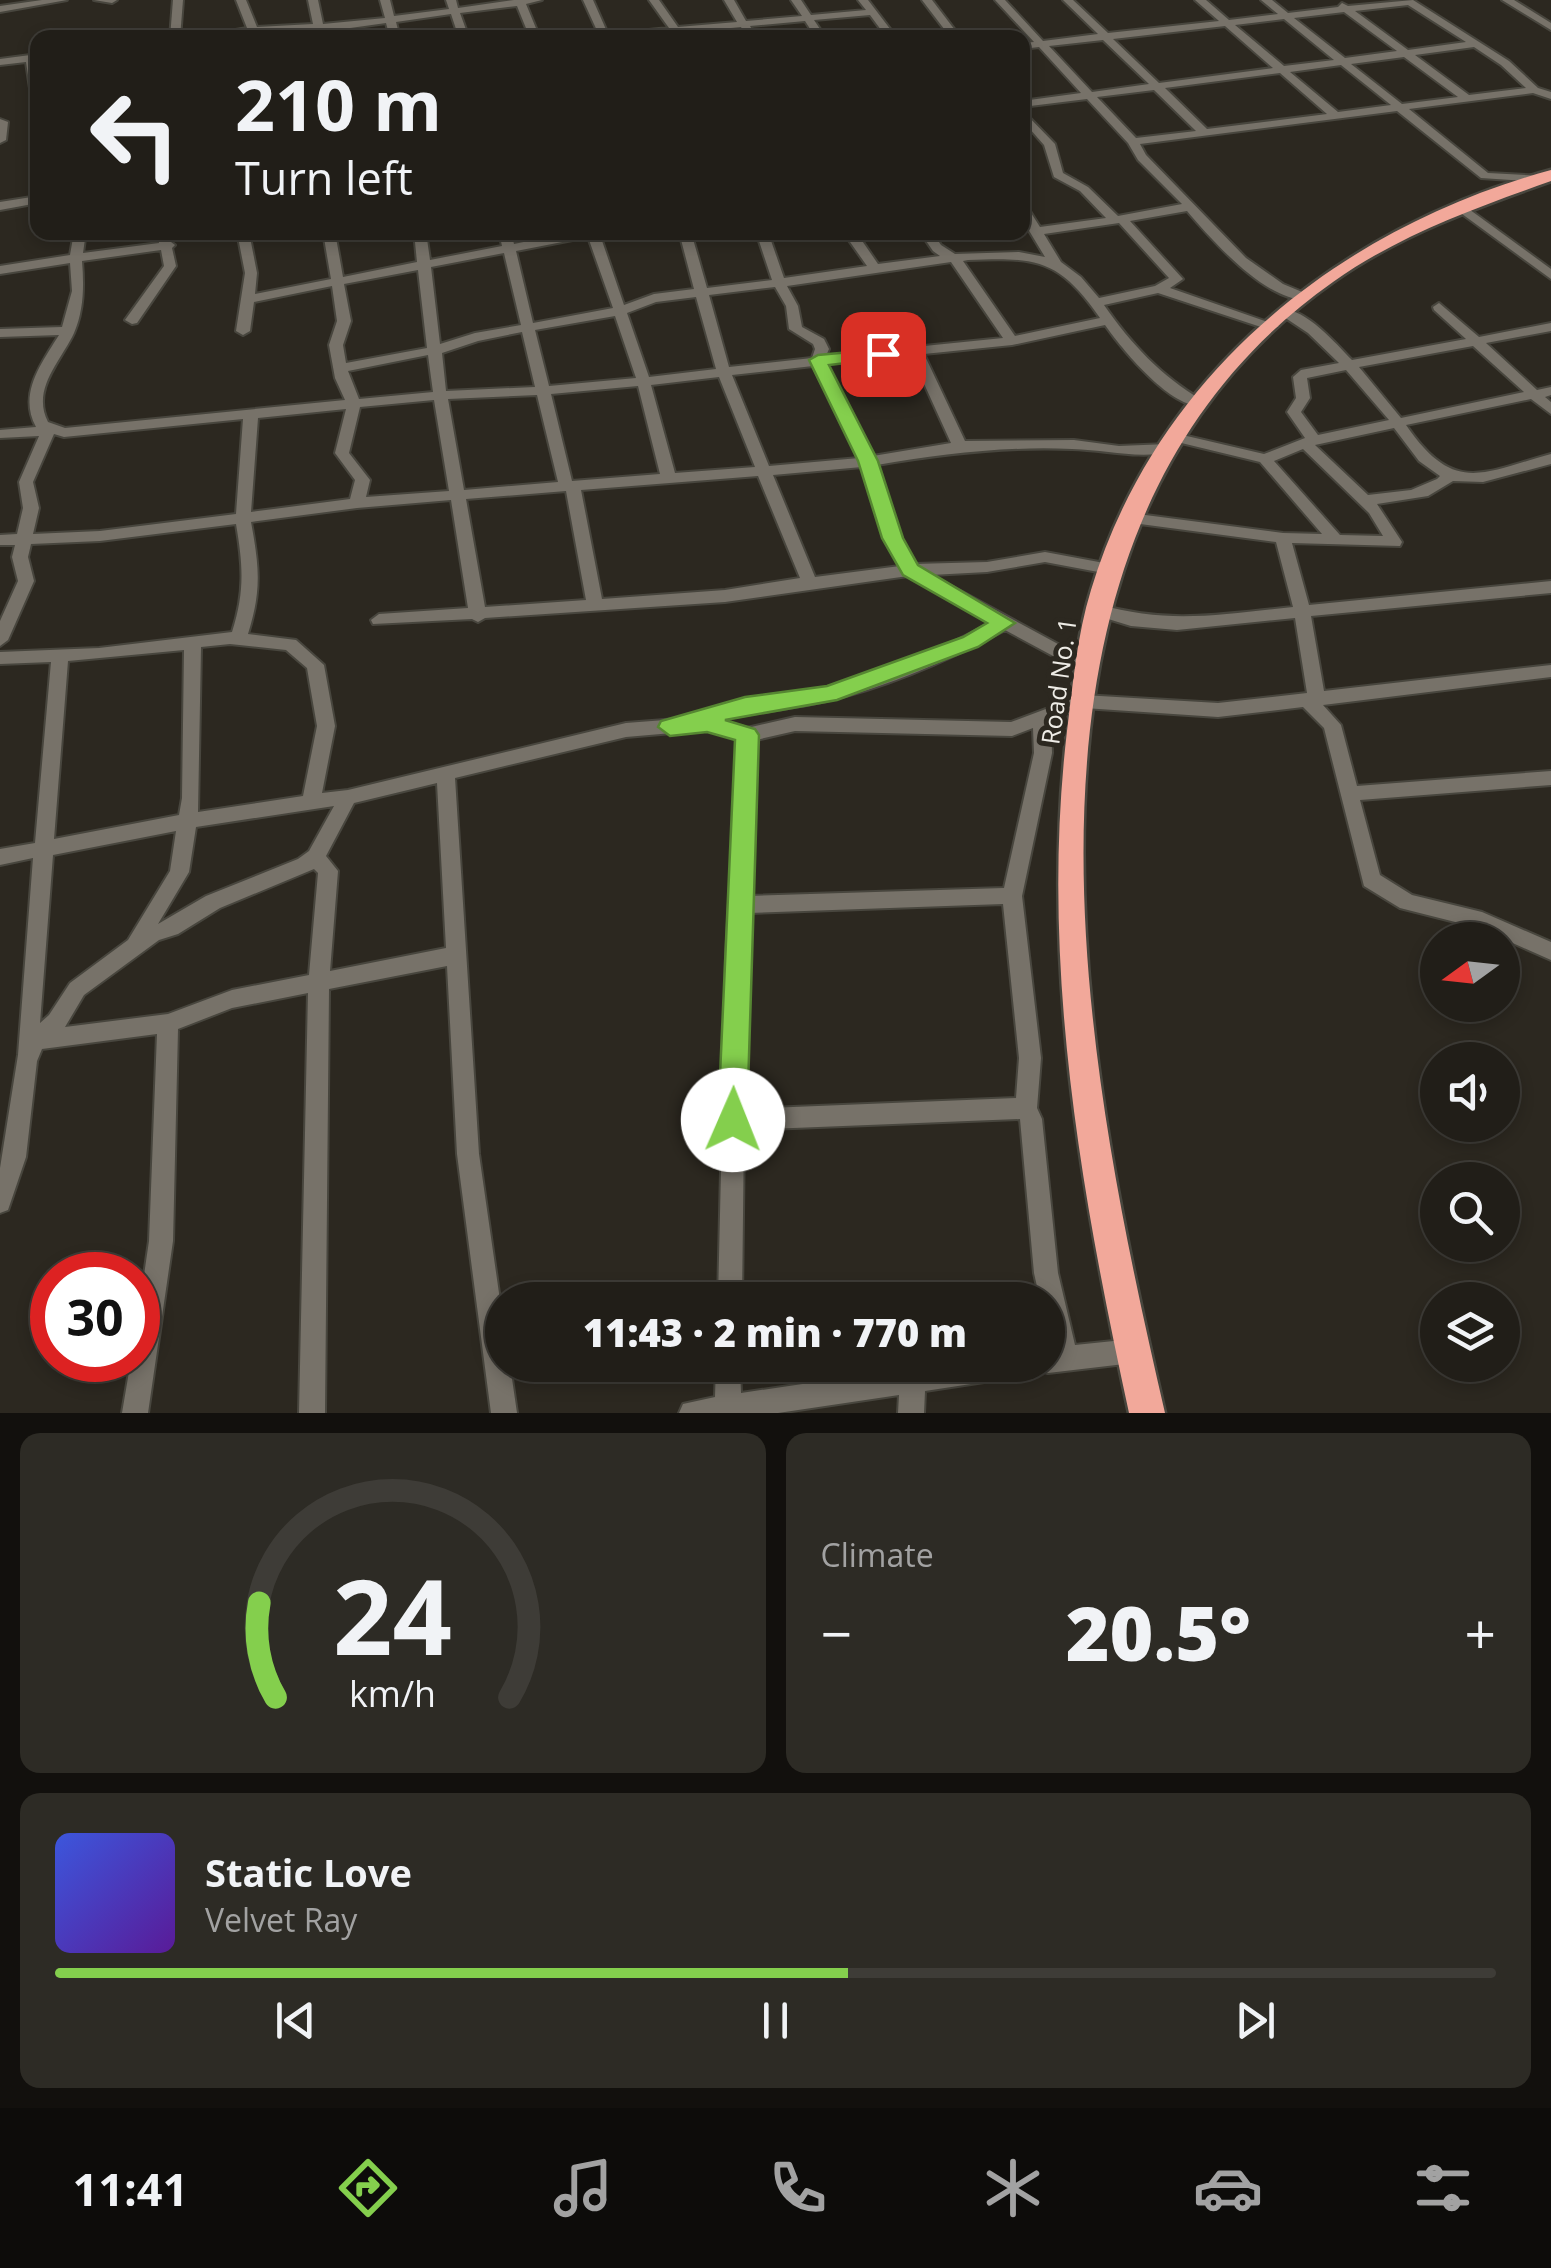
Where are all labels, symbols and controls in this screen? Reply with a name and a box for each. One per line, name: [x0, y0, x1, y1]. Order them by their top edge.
text: 210 m: [235, 56, 442, 152]
icon: left: [70, 70, 200, 200]
text: Turn left: [235, 147, 413, 208]
pin: [841, 312, 926, 397]
icon: arrive: [856, 327, 911, 382]
street label: Road No. 1: [1032, 616, 1084, 746]
north arrow: [1420, 922, 1520, 1022]
map controls: [1420, 922, 1520, 1382]
button: sound: [1420, 1042, 1520, 1142]
position arrow: [681, 1068, 785, 1172]
button: search: [1420, 1162, 1520, 1262]
speed limit sign: 30: [30, 1252, 160, 1382]
button: layers: [1420, 1282, 1520, 1382]
text: 11:43 · 2 min · 770 m: [583, 1306, 967, 1358]
text: Climate: [821, 1533, 934, 1576]
text: 24: [333, 1544, 452, 1685]
text: 20.5°: [1066, 1581, 1251, 1683]
text: −: [821, 1595, 852, 1670]
text: +: [1465, 1595, 1496, 1670]
text: km/h: [349, 1669, 436, 1717]
text: Static Love: [205, 1846, 412, 1898]
text: Velvet Ray: [205, 1898, 357, 1941]
icon: previous: [268, 1993, 323, 2048]
icon: pause: [748, 1993, 803, 2048]
icon: next: [1228, 1993, 1283, 2048]
icon: directions: [333, 2153, 403, 2223]
icon: music: [548, 2153, 618, 2223]
icon: phone: [763, 2153, 833, 2223]
icon: climate: [978, 2153, 1048, 2223]
icon: car: [1193, 2153, 1263, 2223]
icon: filters: [1408, 2153, 1478, 2223]
text: 11:41: [73, 2158, 188, 2219]

